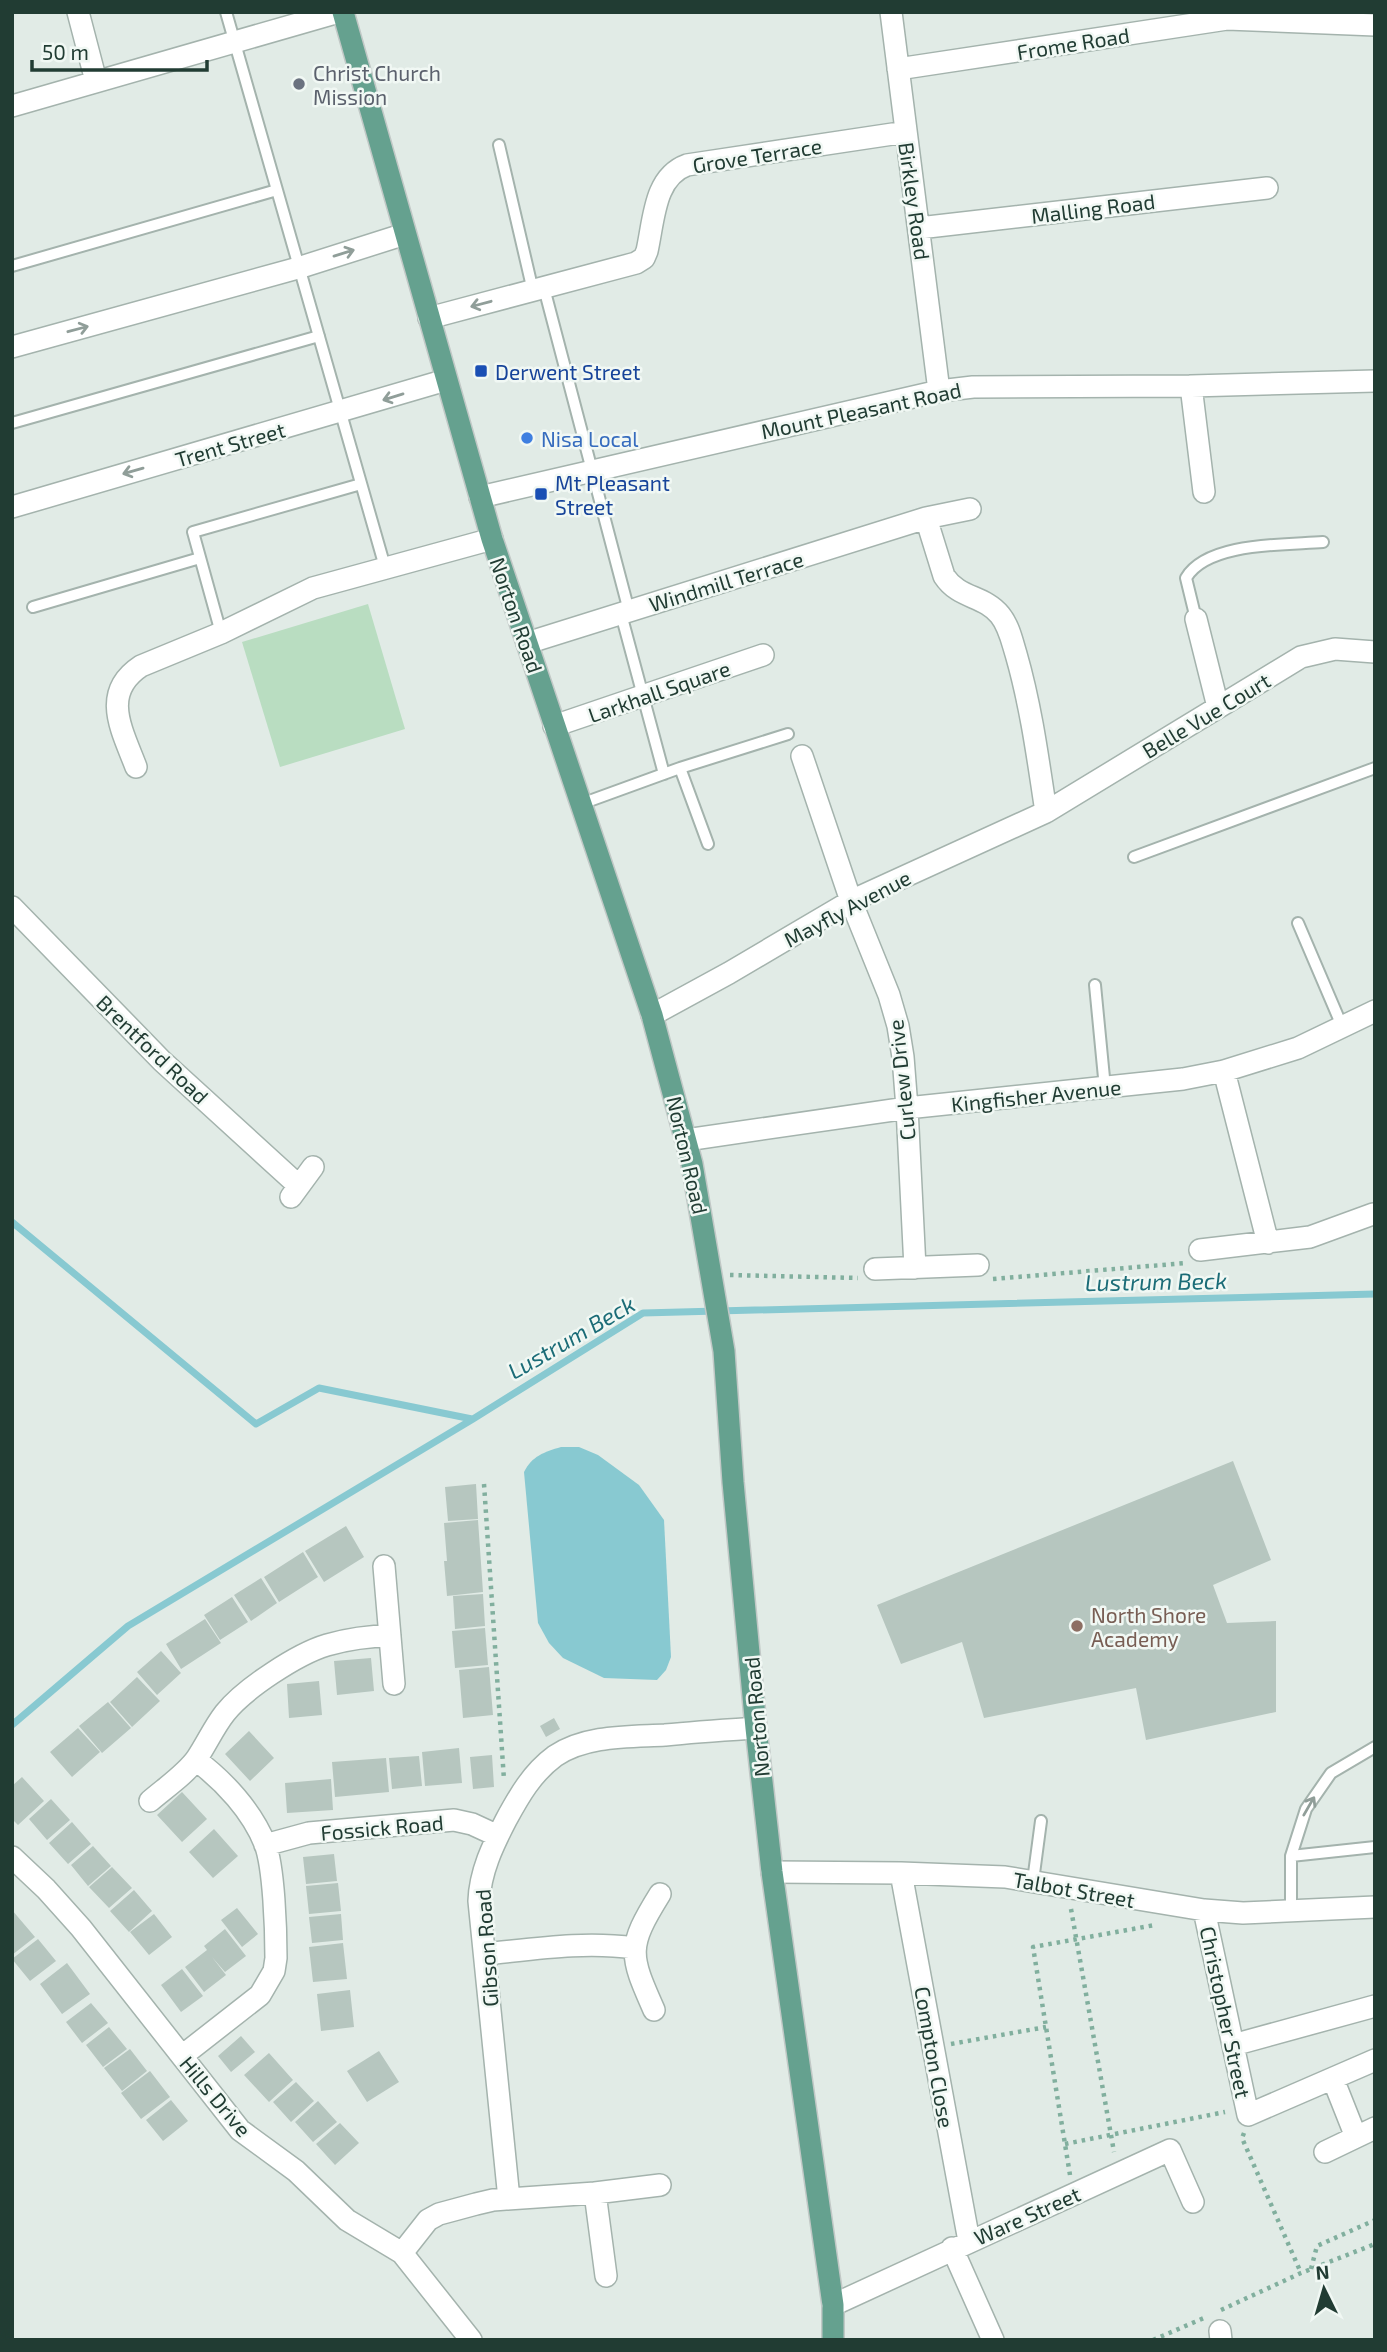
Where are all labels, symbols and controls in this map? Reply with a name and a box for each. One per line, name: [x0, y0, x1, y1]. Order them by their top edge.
street label: Frome Road: [1015, 22, 1131, 64]
scale bar: [32, 28, 206, 72]
text: 50 m: [42, 39, 89, 64]
place label: Christ Church Mission: [313, 60, 441, 109]
marker: Christ Church Mission: [291, 76, 307, 92]
street label: Grove Terrace: [691, 132, 823, 178]
street label: Birkley Road: [894, 141, 936, 261]
street label: Malling Road: [1030, 188, 1156, 228]
one-way arrow: [333, 246, 355, 259]
one-way arrow: [470, 298, 492, 311]
one-way arrow: [67, 321, 89, 334]
place label: Derwent Street: [495, 359, 640, 384]
marker: Derwent Street: [473, 363, 489, 379]
street label: Mount Pleasant Road: [759, 377, 963, 443]
one-way arrow: [383, 391, 405, 404]
street label: Trent Street: [172, 416, 288, 472]
place label: Nisa Local: [541, 426, 639, 451]
marker: Nisa Local: [519, 430, 535, 446]
one-way arrow: [123, 466, 145, 479]
place label: Mt Pleasant Street: [555, 470, 670, 519]
marker: Mt Pleasant Street: [533, 486, 549, 502]
street label: Windmill Terrace: [646, 546, 806, 616]
street label: Norton Road: [486, 554, 548, 676]
street label: Larkhall Square: [585, 655, 733, 727]
street label: Belle Vue Court: [1138, 667, 1274, 763]
street label: Mayfly Avenue: [779, 864, 915, 952]
street label: Brentford Road: [92, 989, 214, 1109]
street label: Curlew Drive: [882, 1018, 920, 1142]
street label: Kingfisher Avenue: [950, 1074, 1122, 1116]
street label: Norton Road: [662, 1094, 714, 1216]
water label: Lustrum Beck: [1085, 1266, 1227, 1296]
water label: Lustrum Beck: [502, 1289, 640, 1385]
place label: North Shore Academy: [1091, 1602, 1206, 1651]
marker: North Shore Academy: [1069, 1618, 1085, 1634]
street label: Norton Road: [738, 1656, 774, 1778]
one-way arrow: [1302, 1796, 1316, 1816]
street label: Fossick Road: [320, 1809, 444, 1845]
street label: Talbot Street: [1011, 1866, 1137, 1912]
street label: Gibson Road: [469, 1888, 503, 2008]
street label: Christopher Street: [1196, 1924, 1256, 2100]
street label: Compton Close: [910, 1984, 960, 2130]
street label: Hills Drive: [175, 2051, 257, 2141]
street label: Ware Street: [970, 2180, 1084, 2250]
north arrow: [1289, 2254, 1359, 2324]
text: N: [1315, 2260, 1330, 2284]

